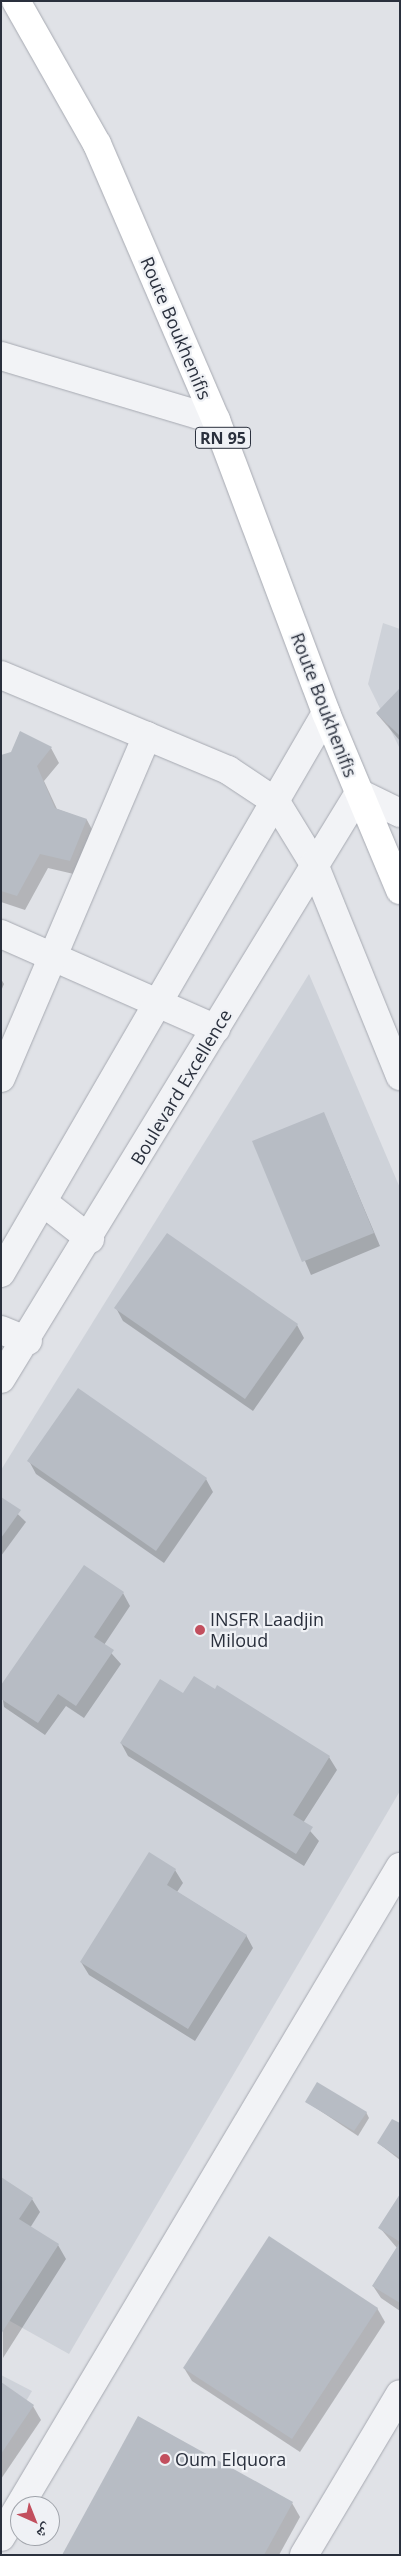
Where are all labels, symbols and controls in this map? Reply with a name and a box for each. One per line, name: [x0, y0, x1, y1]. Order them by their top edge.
street label: Route Boukhenifis: [136, 253, 216, 403]
road number: RN 95: [194, 424, 252, 452]
street label: Route Boukhenifis: [286, 630, 362, 780]
street label: Boulevard Excellence: [126, 1005, 236, 1169]
place label: INSFR Laadjin Miloud: [210, 1609, 324, 1652]
marker: INSFR Laadjin Miloud: [194, 1624, 206, 1636]
place label: Oum Elquora: [175, 2448, 286, 2470]
marker: Oum Elquora: [159, 2453, 171, 2465]
north arrow: [10, 2496, 60, 2546]
text: ش: [33, 2519, 57, 2543]

